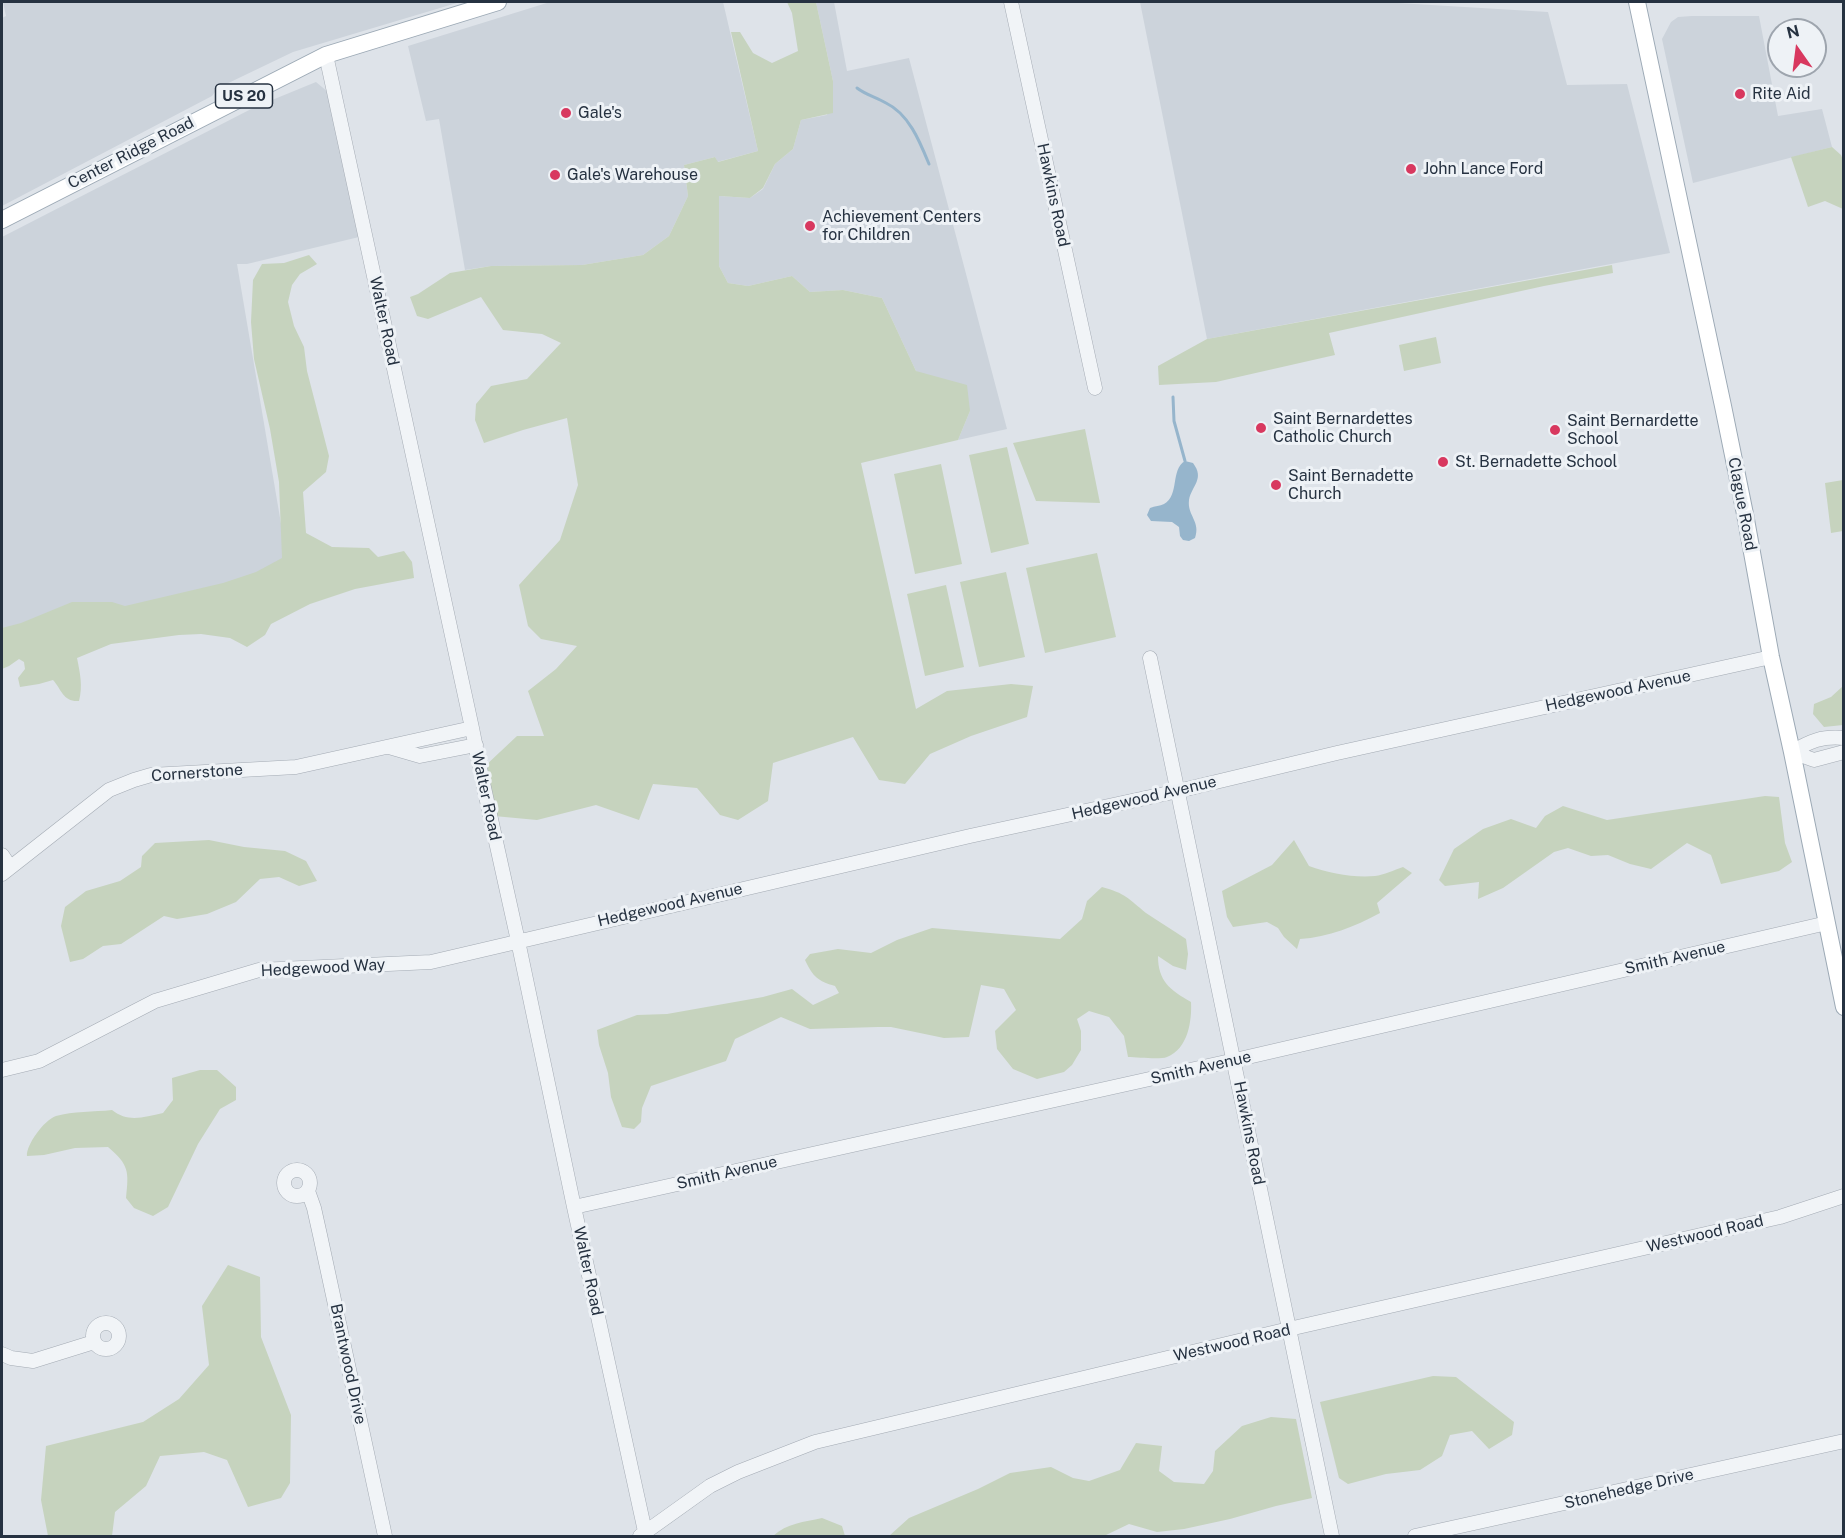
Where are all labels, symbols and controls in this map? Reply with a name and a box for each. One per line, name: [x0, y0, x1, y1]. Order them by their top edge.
north arrow: [1767, 18, 1827, 78]
text: N: [1785, 21, 1801, 43]
road number: US 20: [216, 84, 272, 108]
place label: Rite Aid: [1752, 84, 1811, 104]
marker: Rite Aid: [1733, 87, 1747, 101]
place label: Gale's: [578, 103, 622, 123]
marker: Gale's: [559, 106, 573, 120]
street label: Center Ridge Road: [65, 113, 197, 193]
street label: Hawkins Road: [1033, 141, 1073, 249]
place label: John Lance Ford: [1423, 159, 1543, 179]
marker: John Lance Ford: [1404, 162, 1418, 176]
place label: Gale's Warehouse: [567, 165, 698, 185]
marker: Gale's Warehouse: [548, 168, 562, 182]
place label: Achievement Centers for Children: [822, 207, 981, 245]
marker: Achievement Centers for Children: [803, 219, 817, 233]
street label: Walter Road: [365, 275, 403, 367]
place label: Saint Bernardettes Catholic Church: [1273, 409, 1413, 447]
place label: Saint Bernardette School: [1567, 411, 1699, 449]
marker: Saint Bernardettes Catholic Church: [1254, 421, 1268, 435]
marker: Saint Bernardette School: [1548, 423, 1562, 437]
place label: St. Bernadette School: [1455, 452, 1617, 472]
marker: St. Bernadette School: [1436, 455, 1450, 469]
street label: Clague Road: [1724, 456, 1760, 552]
place label: Saint Bernadette Church: [1288, 466, 1413, 504]
marker: Saint Bernadette Church: [1269, 478, 1283, 492]
street label: Hedgewood Avenue: [1544, 666, 1692, 716]
street label: Walter Road: [467, 750, 505, 842]
street label: Cornerstone: [150, 760, 244, 786]
street label: Hedgewood Avenue: [1070, 772, 1218, 824]
street label: Hedgewood Avenue: [596, 879, 744, 931]
street label: Smith Avenue: [1623, 937, 1727, 979]
street label: Hedgewood Way: [260, 955, 386, 981]
street label: Smith Avenue: [1149, 1047, 1253, 1089]
street label: Hawkins Road: [1230, 1079, 1268, 1187]
street label: Smith Avenue: [675, 1152, 779, 1194]
street label: Westwood Road: [1645, 1211, 1765, 1257]
street label: Walter Road: [569, 1225, 607, 1317]
street label: Brantwood Drive: [326, 1302, 370, 1426]
street label: Westwood Road: [1172, 1320, 1292, 1366]
street label: Stonehedge Drive: [1562, 1465, 1696, 1513]

